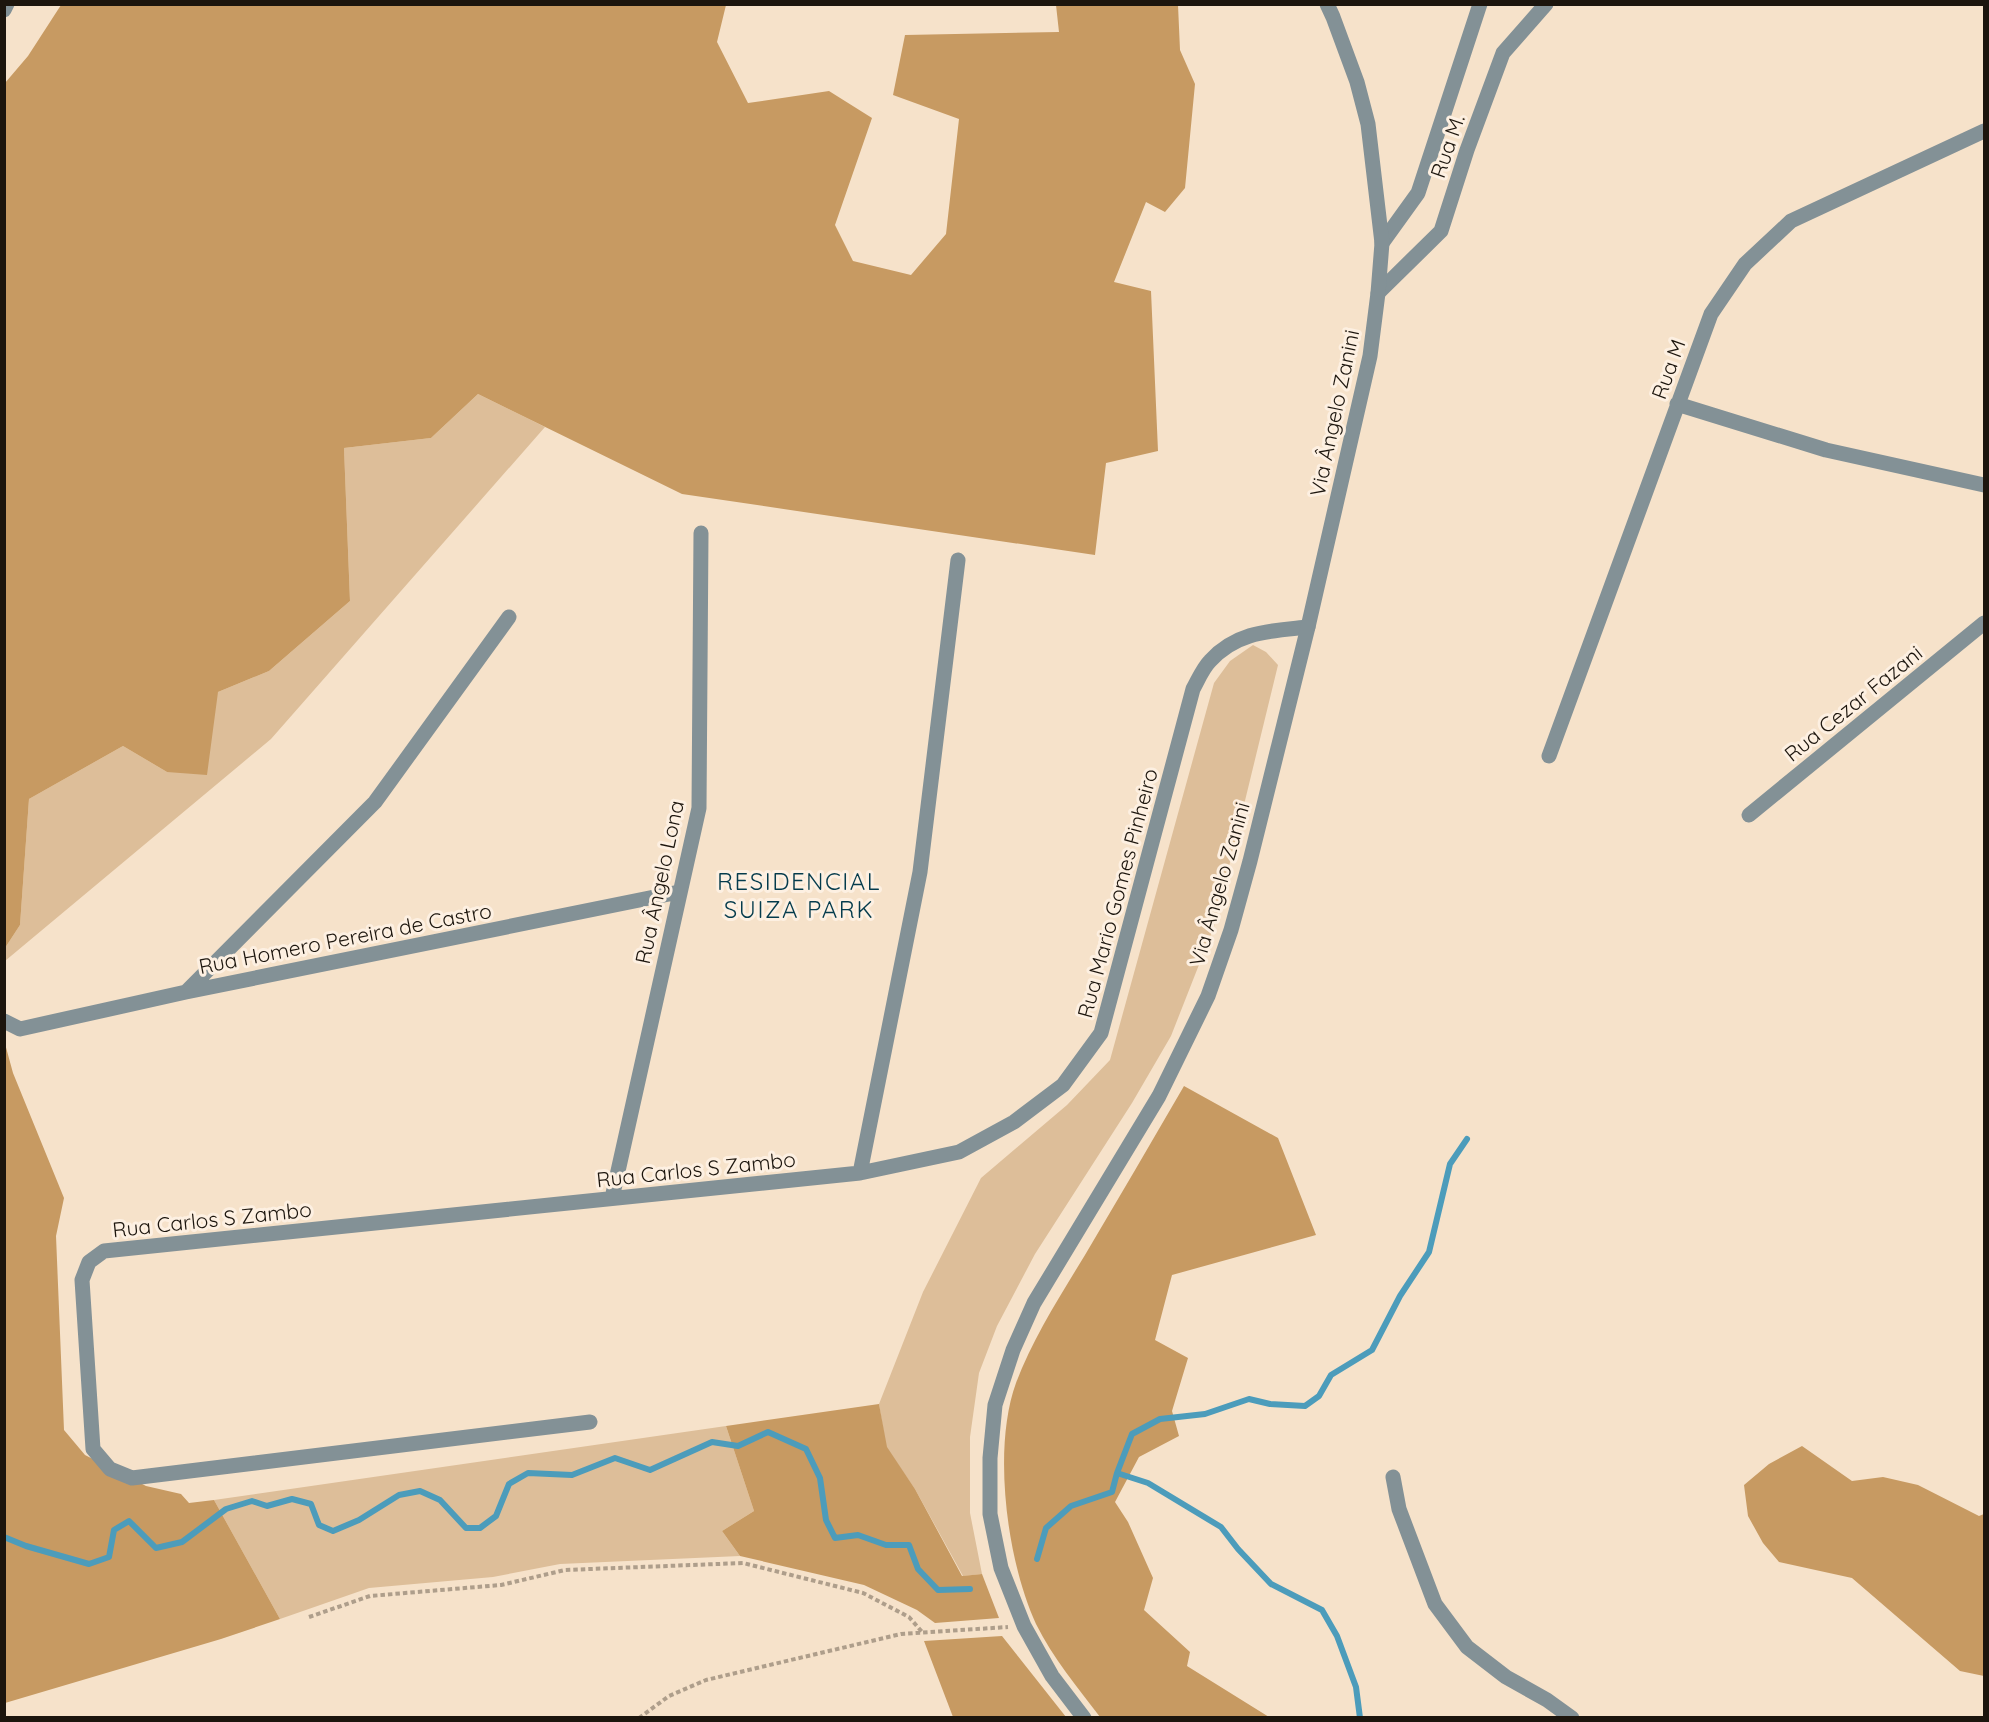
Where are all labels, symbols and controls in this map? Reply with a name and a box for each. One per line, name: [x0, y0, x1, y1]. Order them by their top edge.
street label: Rua M.: [1424, 111, 1470, 181]
street label: Via Ângelo Zanini: [1304, 327, 1364, 499]
street label: Rua M: [1645, 336, 1691, 402]
street label: Rua Cezar Fazani: [1779, 639, 1927, 767]
street label: Rua Mario Gomes Pinheiro: [1071, 766, 1163, 1020]
street label: Rua Ângelo Lona: [629, 798, 689, 966]
street label: Via Ângelo Zanini: [1183, 799, 1255, 969]
district label: RESIDENCIAL SUIZA PARK: [717, 866, 881, 924]
street label: Rua Homero Pereira de Castro: [196, 897, 494, 979]
street label: Rua Carlos S Zambo: [595, 1146, 797, 1192]
street label: Rua Carlos S Zambo: [111, 1196, 313, 1242]

